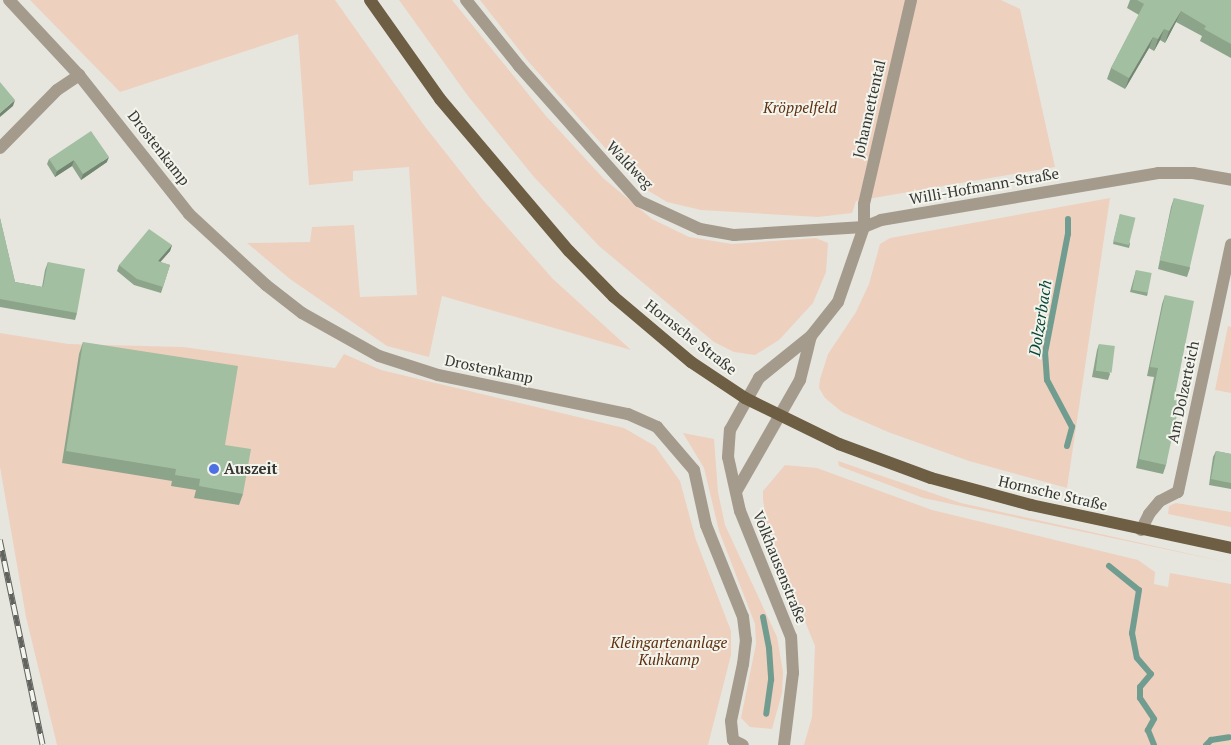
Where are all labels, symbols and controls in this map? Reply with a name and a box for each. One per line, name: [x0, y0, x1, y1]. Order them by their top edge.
street label: Johannettental: [849, 58, 889, 160]
park label: Kröppelfeld: [763, 99, 837, 117]
street label: Drostenkamp: [124, 107, 194, 189]
street label: Waldweg: [603, 137, 657, 193]
street label: Willi-Hofmann-Straße: [908, 164, 1060, 208]
water label: Dolzerbach: [1025, 279, 1055, 357]
street label: Hornsche Straße: [642, 296, 740, 378]
street label: Am Dolzerteich: [1163, 339, 1203, 445]
street label: Drostenkamp: [443, 351, 535, 387]
place label: Auszeit: [224, 460, 278, 478]
marker: Auszeit: [208, 463, 220, 475]
street label: Hornsche Straße: [997, 472, 1109, 514]
street label: Volkhausenstraße: [749, 508, 811, 626]
park label: Kleingartenanlage Kuhkamp: [611, 633, 727, 668]

